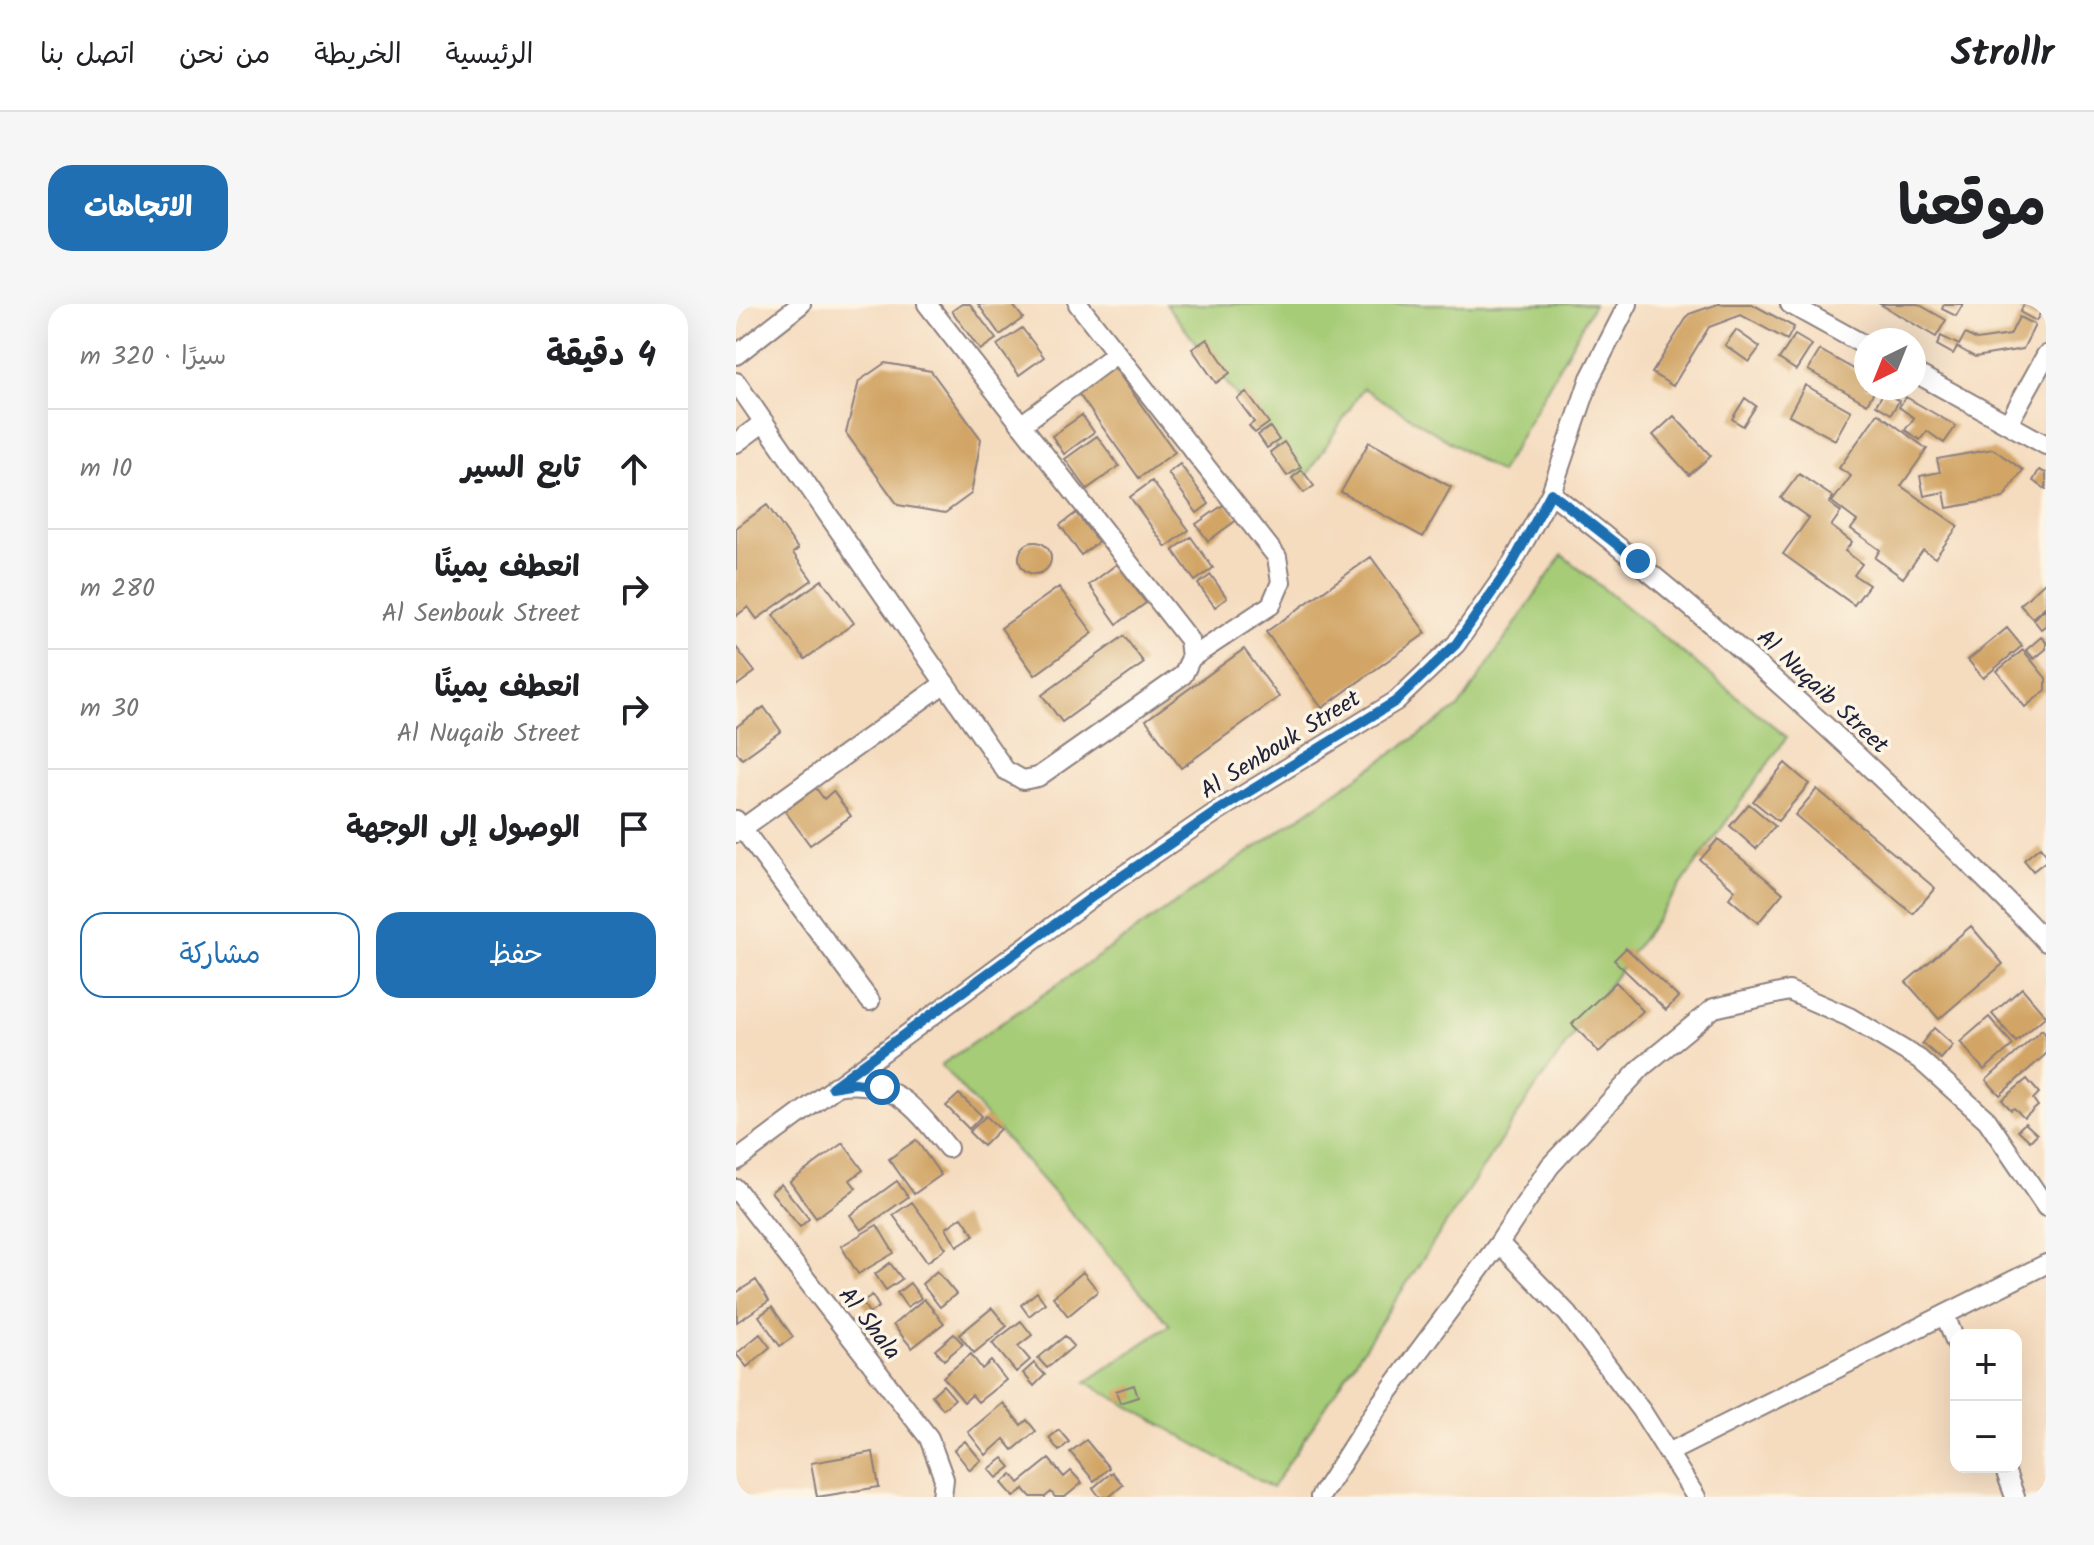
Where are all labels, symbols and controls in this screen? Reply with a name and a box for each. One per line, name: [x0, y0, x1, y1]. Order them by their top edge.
text: Strollr: [1951, 25, 2054, 85]
text: اتصل بنا: [40, 33, 135, 78]
text: من نحن: [179, 33, 270, 78]
text: الخريطة: [314, 33, 402, 78]
text: الرئيسية: [446, 33, 533, 78]
text: موقعنا: [1898, 164, 2046, 254]
button: الاتجاهات: [48, 165, 228, 251]
north arrow: [1854, 328, 1926, 400]
text: 4 دقيقة: [546, 329, 656, 383]
text: سيرًا · 320 m: [80, 336, 226, 378]
text: تابع السير: [462, 445, 580, 493]
icon: ahead: [612, 447, 656, 491]
text: 10 m: [80, 448, 132, 490]
route end: [1620, 543, 1656, 579]
text: انعطف يمينًا: [434, 544, 580, 592]
icon: right: [612, 567, 656, 611]
text: 280 m: [80, 568, 155, 610]
text: Al Senbouk Street: [382, 593, 580, 635]
street label: Al Nuqaib Street: [1747, 620, 1898, 765]
text: انعطف يمينًا: [434, 664, 580, 712]
street label: Al Senbouk Street: [1193, 680, 1369, 810]
icon: right: [612, 687, 656, 731]
text: 30 m: [80, 688, 139, 730]
text: Al Nuqaib Street: [397, 713, 580, 755]
text: الوصول إلى الوجهة: [346, 805, 580, 853]
icon: arrive: [612, 807, 656, 851]
button: مشاركة: [80, 912, 360, 998]
button: حفظ: [376, 912, 656, 998]
route start: [864, 1069, 900, 1105]
street label: Al Shala: [828, 1279, 910, 1369]
map controls: [1950, 1329, 2022, 1473]
button: +: [1950, 1329, 2022, 1401]
button: −: [1950, 1401, 2022, 1473]

